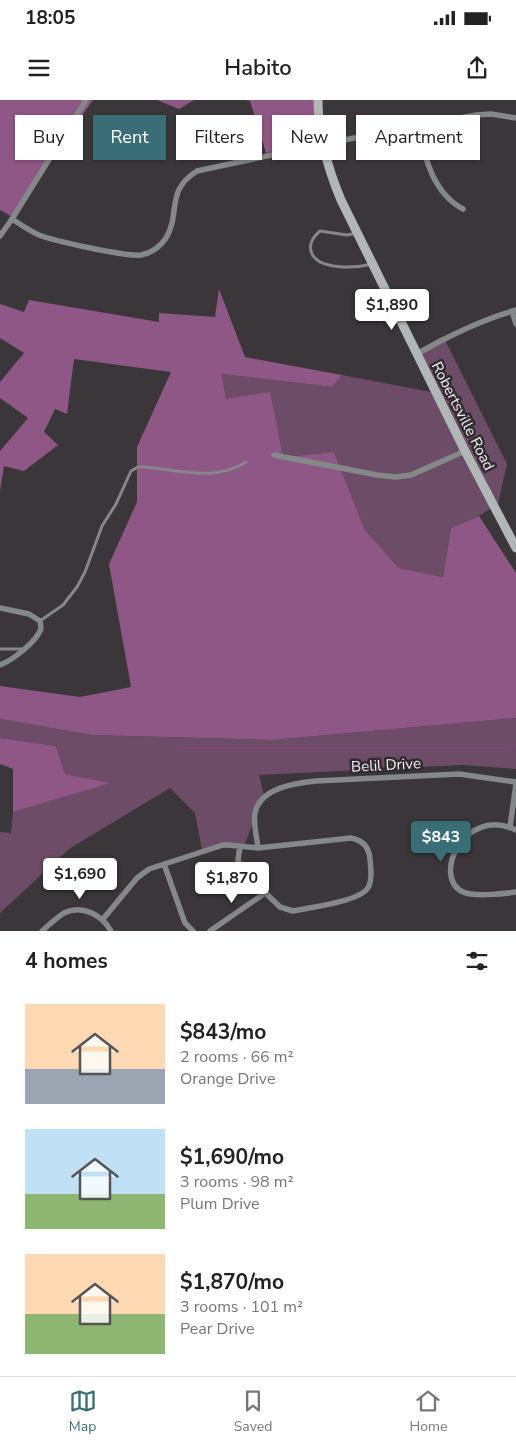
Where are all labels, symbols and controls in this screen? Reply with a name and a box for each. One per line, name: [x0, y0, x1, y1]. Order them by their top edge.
text: 18:05: [25, 5, 75, 31]
text: Habito: [224, 53, 292, 83]
icon: menu: [25, 54, 53, 82]
icon: share: [463, 54, 491, 82]
chip: Buy: [15, 115, 83, 160]
chip: Rent: [93, 115, 166, 160]
chip: Filters: [176, 115, 262, 160]
chip: New: [272, 115, 346, 160]
chip: Apartment: [356, 115, 480, 160]
pin: $1,890: [351, 288, 433, 331]
text: $1,890: [366, 294, 418, 316]
street label: Robertsville Road: [427, 358, 499, 474]
street label: Belil Drive: [351, 753, 421, 777]
pin: $843: [411, 820, 471, 863]
text: $843: [422, 826, 460, 848]
pin: $1,690: [39, 858, 121, 900]
pin: $1,870: [191, 862, 273, 904]
text: $1,690: [54, 863, 106, 885]
text: $1,870: [206, 867, 258, 889]
text: 4 homes: [25, 947, 108, 975]
icon: filters: [463, 947, 491, 975]
text: $843/mo: [180, 1018, 266, 1046]
icon: home: [65, 1024, 125, 1084]
text: 2 rooms · 66 m²: [180, 1046, 293, 1068]
text: Orange Drive: [180, 1068, 275, 1090]
text: $1,690/mo: [180, 1143, 284, 1171]
icon: home: [65, 1149, 125, 1209]
text: 3 rooms · 98 m²: [180, 1171, 293, 1193]
text: Plum Drive: [180, 1193, 260, 1215]
text: $1,870/mo: [180, 1268, 284, 1296]
icon: home: [65, 1274, 125, 1334]
text: 3 rooms · 101 m²: [180, 1296, 303, 1318]
text: Pear Drive: [180, 1318, 255, 1340]
tab: Map: [69, 1387, 97, 1436]
tab: Saved: [234, 1387, 272, 1436]
tab: Home: [410, 1387, 447, 1436]

